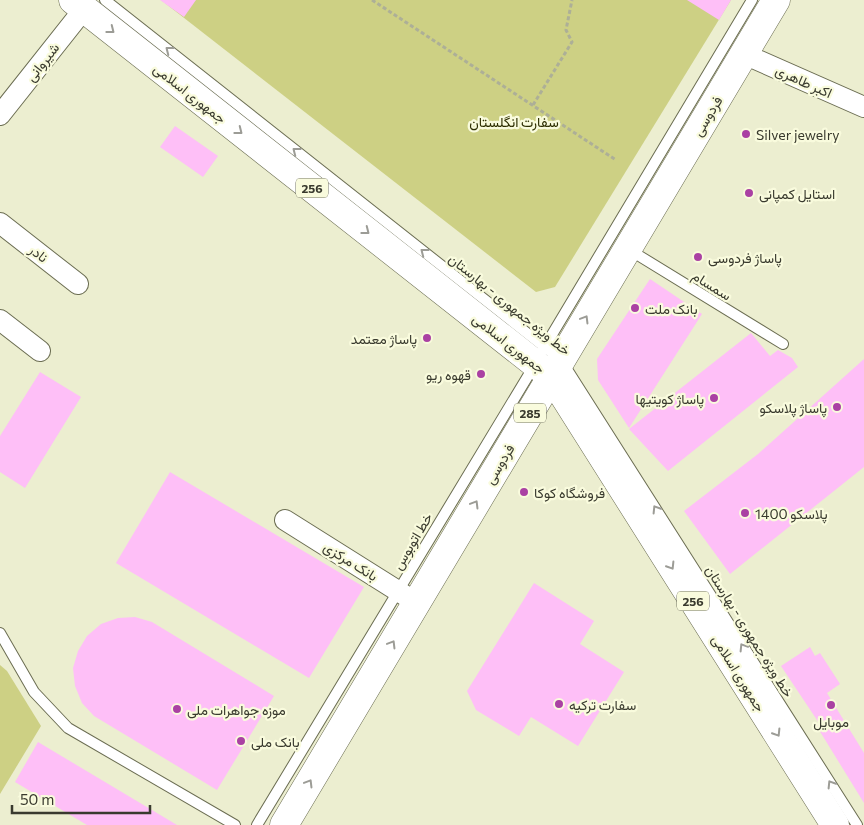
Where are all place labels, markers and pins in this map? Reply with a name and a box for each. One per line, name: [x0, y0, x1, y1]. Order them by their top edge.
place label: Silver jewelry: [756, 126, 839, 143]
marker: Silver jewelry: [740, 128, 752, 140]
place label: استایل کمپانی: [759, 185, 835, 204]
marker: استایل کمپانی: [743, 187, 755, 199]
place label: پاساژ فردوسی: [708, 249, 782, 268]
marker: پاساژ فردوسی: [692, 251, 704, 263]
place label: بانک ملت: [645, 300, 698, 318]
marker: بانک ملت: [629, 302, 641, 314]
place label: پاساژ معتمد: [351, 330, 417, 349]
marker: پاساژ معتمد: [421, 332, 433, 344]
place label: قهوه ریو: [426, 366, 471, 384]
marker: قهوه ریو: [475, 368, 487, 380]
place label: پاساژ کویتیها: [636, 390, 704, 409]
marker: پاساژ کویتیها: [708, 392, 720, 404]
place label: پاساژ پلاسکو: [760, 399, 827, 418]
marker: پاساژ پلاسکو: [831, 401, 843, 413]
place label: فروشگاه کوکا: [534, 484, 605, 502]
marker: فروشگاه کوکا: [518, 486, 530, 498]
place label: پلاسکو 1400: [755, 505, 828, 524]
marker: پلاسکو 1400: [739, 507, 751, 519]
place label: سفارت ترکیه: [569, 696, 636, 714]
marker: سفارت ترکیه: [553, 698, 565, 710]
marker: موبایل: [825, 699, 837, 711]
place label: موزه جواهرات ملی: [187, 701, 286, 719]
marker: موزه جواهرات ملی: [171, 703, 183, 715]
place label: موبایل: [813, 713, 849, 731]
place label: بانک ملی: [251, 733, 300, 751]
marker: بانک ملی: [235, 735, 247, 747]

